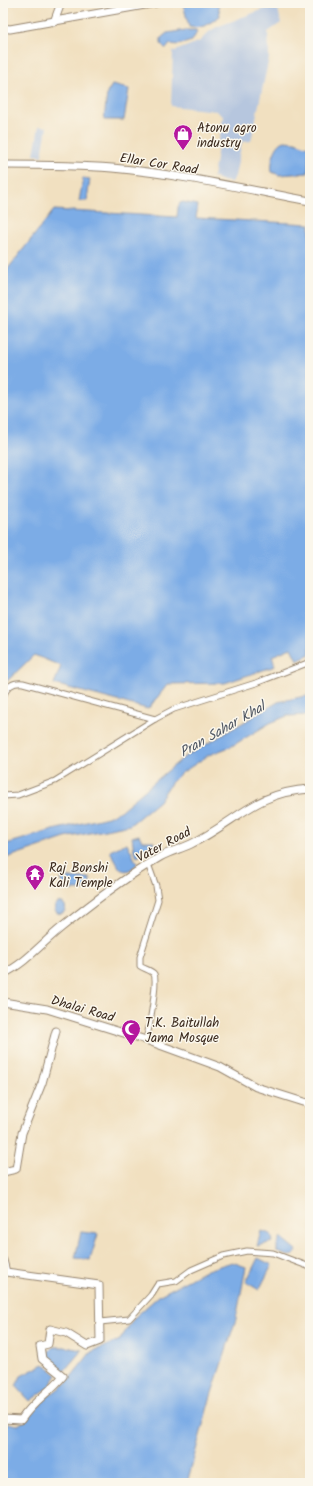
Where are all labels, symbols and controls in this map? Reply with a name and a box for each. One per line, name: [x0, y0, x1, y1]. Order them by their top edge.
place label: Atonu agro industry: [197, 118, 257, 154]
shop icon: Atonu agro industry: [172, 123, 194, 151]
street label: Ellar Cor Road: [118, 148, 200, 181]
water label: Pran Sahar Khal: [175, 695, 272, 763]
street label: Vater Road: [133, 822, 195, 869]
place label: Raj Bonshi Kali Temple: [49, 858, 113, 894]
temple icon: Raj Bonshi Kali Temple: [24, 863, 46, 891]
street label: Dhalai Road: [48, 990, 117, 1029]
place label: T.K. Baitullah Jama Mosque: [145, 1013, 219, 1049]
mosque icon: T.K. Baitullah Jama Mosque: [120, 1018, 142, 1046]

